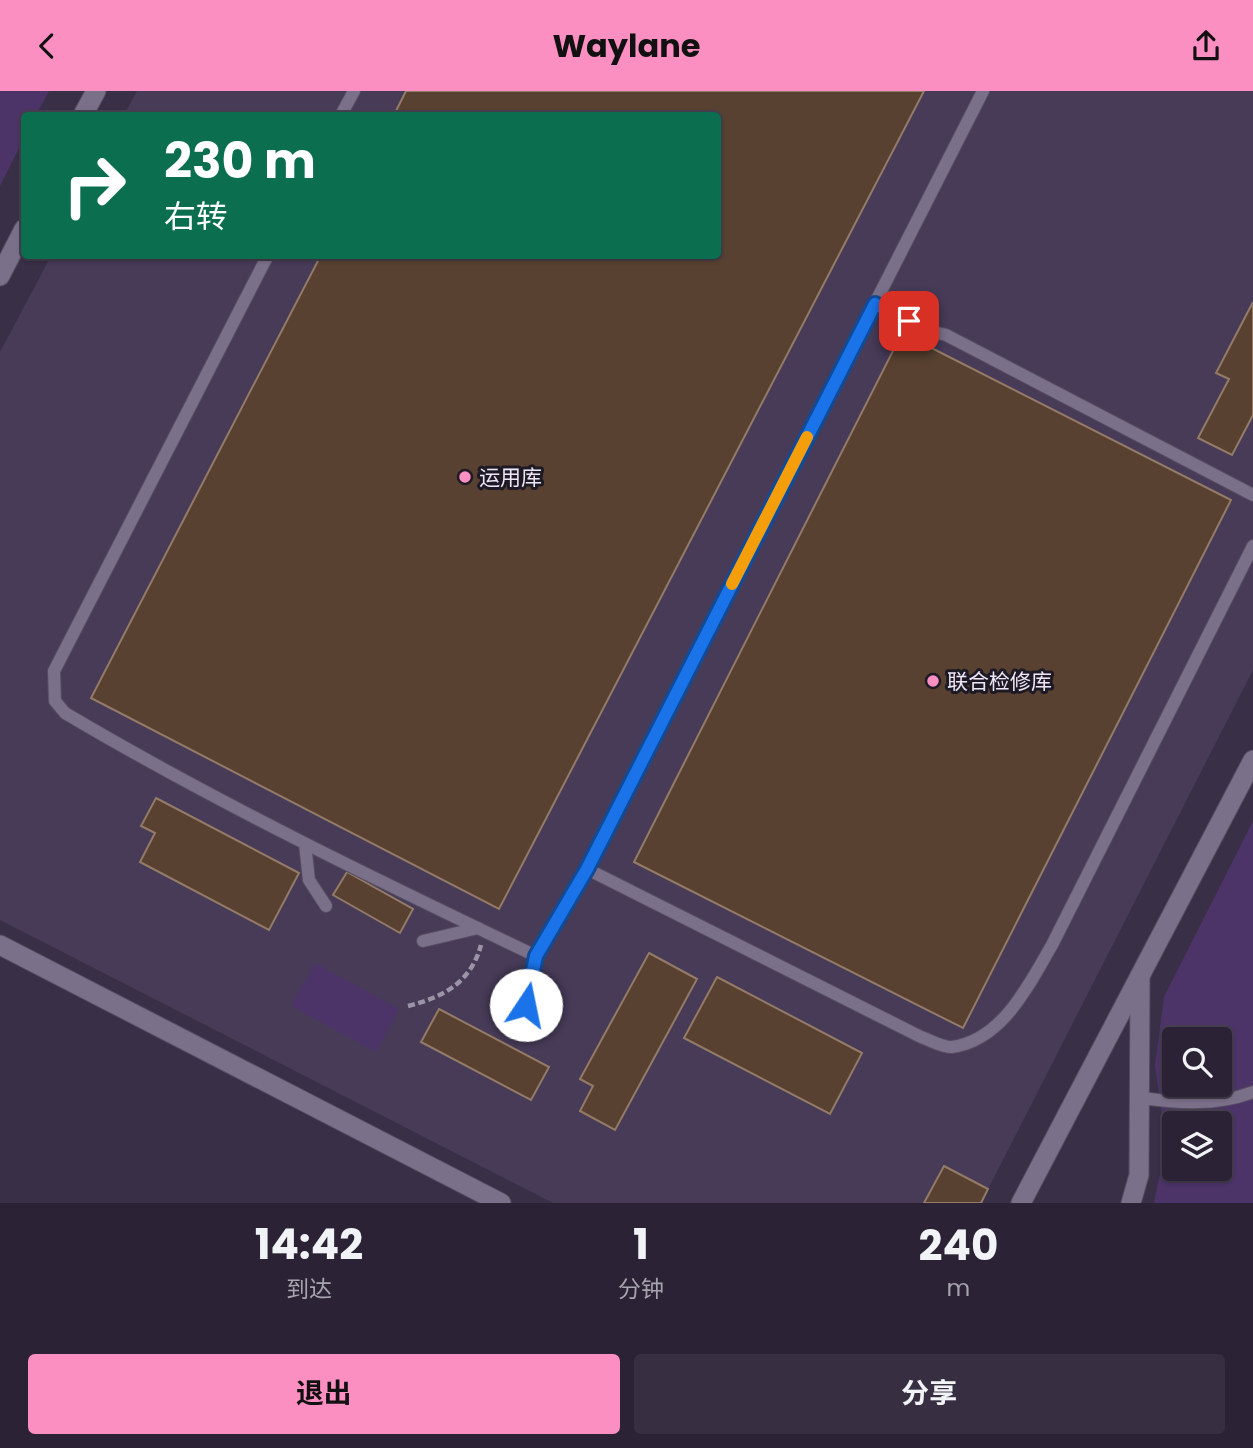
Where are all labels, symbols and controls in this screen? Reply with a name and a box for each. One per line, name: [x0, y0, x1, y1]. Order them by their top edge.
text: Waylane: [552, 23, 701, 68]
icon: back: [28, 27, 66, 65]
icon: share: [1187, 27, 1225, 65]
text: 230 m: [164, 127, 316, 195]
icon: right: [49, 140, 140, 231]
text: 右转: [164, 194, 228, 239]
pin: [879, 291, 939, 351]
icon: arrive: [890, 302, 928, 340]
place label: 运用库: [479, 463, 542, 492]
marker: 运用库: [457, 469, 473, 485]
place label: 联合检修库: [947, 667, 1052, 696]
marker: 联合检修库: [925, 673, 941, 689]
position arrow: [489, 968, 563, 1042]
map controls: [1162, 1027, 1232, 1181]
button: search: [1162, 1027, 1232, 1097]
button: layers: [1162, 1111, 1232, 1181]
text: 14:42: [255, 1215, 363, 1274]
text: 1: [633, 1215, 649, 1274]
text: 240: [919, 1216, 998, 1275]
text: m: [947, 1272, 970, 1304]
text: 到达: [286, 1273, 332, 1305]
text: 分钟: [618, 1273, 664, 1305]
button: 退出: [28, 1354, 620, 1434]
button: 分享: [634, 1354, 1225, 1434]

